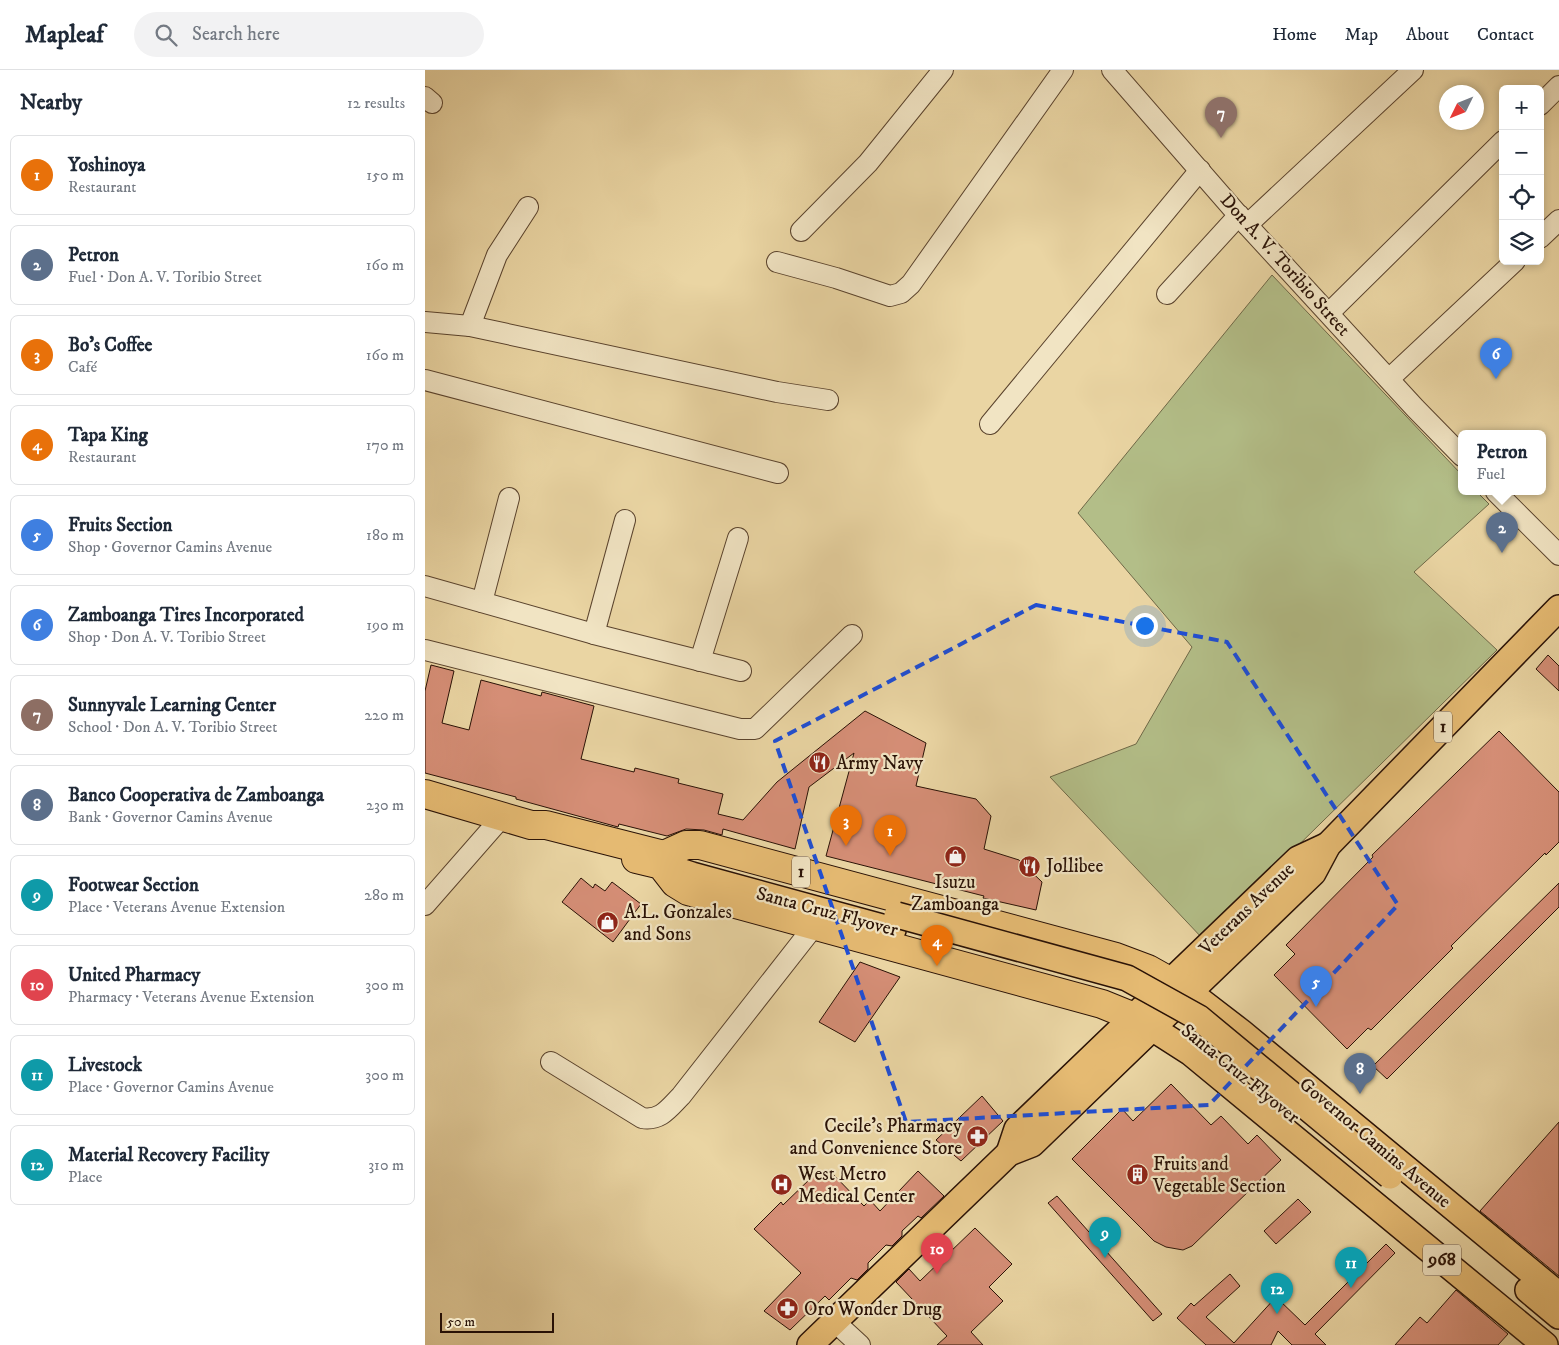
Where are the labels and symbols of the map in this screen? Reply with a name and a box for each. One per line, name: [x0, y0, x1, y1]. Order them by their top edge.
north arrow: [1439, 85, 1484, 130]
pin: 7: [1205, 97, 1237, 138]
street label: Don A. V. Toribio Street: [1215, 189, 1355, 341]
pin: 6: [1480, 338, 1512, 379]
pin: 2: [1486, 512, 1518, 553]
your location: [1132, 613, 1158, 639]
road number: 1: [1434, 712, 1452, 742]
restaurant icon: Army Navy: [808, 751, 832, 775]
place label: Army Navy: [836, 752, 924, 775]
pin: 3: [830, 805, 862, 846]
pin: 1: [874, 815, 906, 856]
shop icon: Isuzu Zamboanga: [943, 844, 967, 868]
restaurant icon: Jollibee: [1018, 854, 1042, 878]
place label: Jollibee: [1044, 855, 1103, 878]
road number: 1: [792, 856, 810, 888]
street label: Veterans Avenue: [1194, 858, 1299, 961]
place label: Isuzu Zamboanga: [911, 871, 999, 916]
street label: Santa Cruz Flyover: [754, 882, 900, 942]
place label: A.L. Gonzales and Sons: [624, 901, 732, 946]
shop icon: A.L. Gonzales and Sons: [596, 911, 620, 935]
pin: 4: [921, 925, 953, 966]
pin: 5: [1300, 966, 1332, 1007]
street label: Santa Cruz Flyover: [1176, 1019, 1304, 1129]
pin: 8: [1344, 1053, 1376, 1094]
street label: Governor Camins Avenue: [1294, 1073, 1456, 1213]
place label: Cecile's Pharmacy and Convenience Store: [790, 1115, 963, 1160]
pharmacy icon: Cecile's Pharmacy and Convenience Store: [966, 1125, 990, 1149]
place label: Fruits and Vegetable Section: [1152, 1153, 1286, 1198]
place label: West Metro Medical Center: [797, 1163, 915, 1208]
building icon: Fruits and Vegetable Section: [1125, 1163, 1149, 1187]
hospital icon: West Metro Medical Center: [770, 1173, 794, 1197]
pin: 9: [1089, 1217, 1121, 1258]
pin: 10: [921, 1233, 953, 1274]
road number: 968: [1423, 1244, 1461, 1276]
pin: 11: [1335, 1247, 1367, 1288]
pin: 12: [1261, 1273, 1293, 1314]
pharmacy icon: Oro Wonder Drug: [776, 1297, 800, 1321]
place label: Oro Wonder Drug: [804, 1298, 942, 1321]
scale bar: [440, 1310, 554, 1333]

